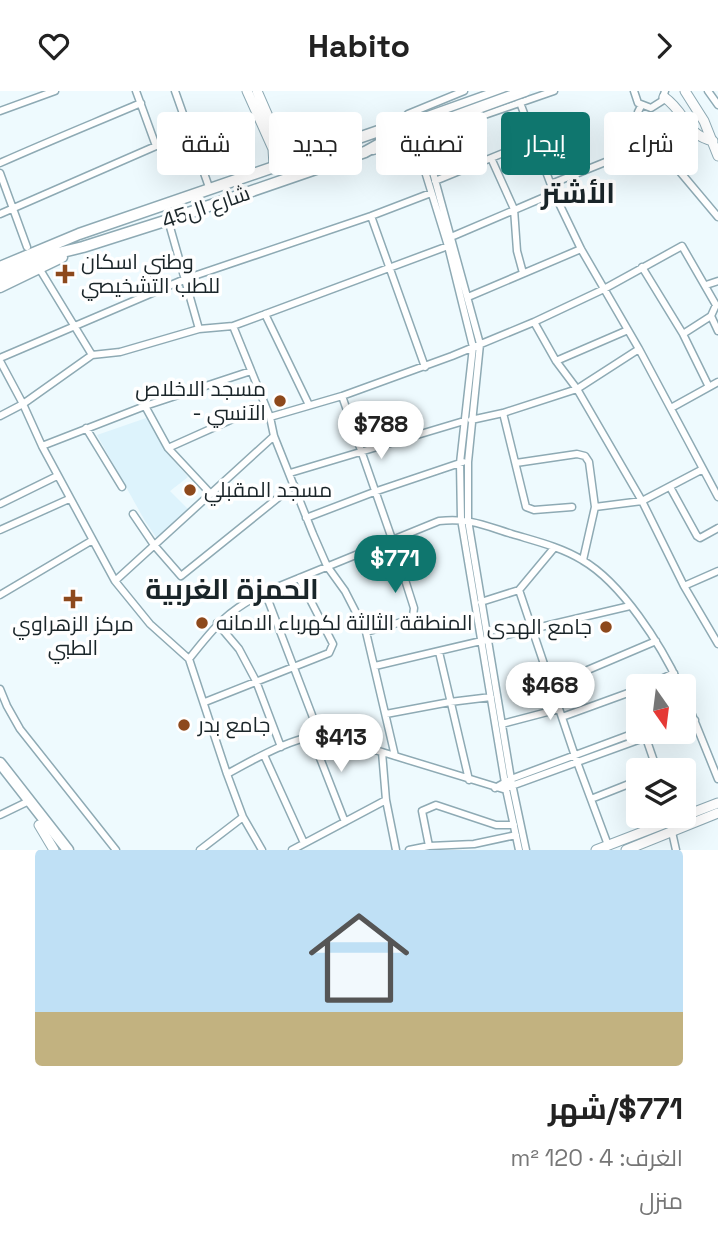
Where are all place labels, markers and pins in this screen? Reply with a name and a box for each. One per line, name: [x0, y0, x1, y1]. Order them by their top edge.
place label: وطني اسكان للطب التشخيصي: [81, 248, 220, 301]
marker: وطني اسكان للطب التشخيصي: [55, 264, 75, 284]
place label: مسجد الاخلاص - الآنسي: [135, 375, 266, 428]
marker: مسجد الاخلاص - الآنسي: [272, 393, 288, 409]
pin: $788: [340, 401, 422, 461]
place label: مسجد المقبلي: [204, 476, 332, 506]
marker: مسجد المقبلي: [182, 482, 198, 498]
pin: $771: [354, 535, 436, 595]
marker: مركز الزهراوي الطبي: [63, 589, 83, 609]
place label: المنطقة الثالثة لكهرباء الامانه: [216, 609, 473, 636]
place label: مركز الزهراوي الطبي: [12, 610, 134, 664]
place label: جامع الهدى: [487, 613, 592, 641]
marker: المنطقة الثالثة لكهرباء الامانه: [194, 615, 210, 631]
marker: جامع الهدى: [598, 619, 614, 635]
pin: $468: [509, 663, 591, 722]
place label: جامع بدر: [197, 711, 270, 739]
pin: $413: [300, 715, 382, 774]
marker: جامع بدر: [176, 717, 192, 733]

